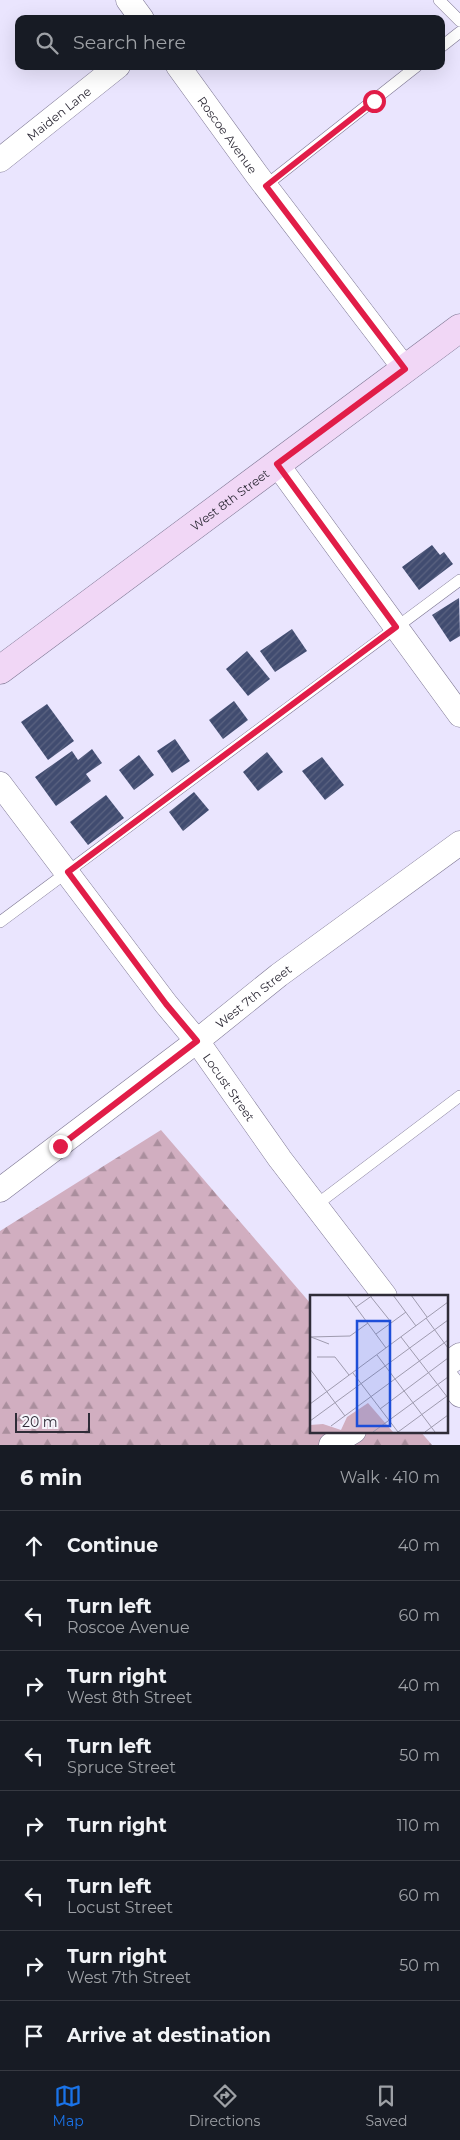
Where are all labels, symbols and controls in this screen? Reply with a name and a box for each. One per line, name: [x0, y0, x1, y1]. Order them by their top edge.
search box: [15, 15, 445, 70]
icon: search: [33, 29, 61, 57]
text: Search here: [73, 31, 186, 54]
street label: Maiden Lane: [23, 83, 94, 143]
route start: [363, 90, 386, 113]
street label: Roscoe Avenue: [195, 93, 261, 176]
street label: West 8th Street: [187, 465, 272, 533]
street label: West 7th Street: [212, 961, 294, 1031]
street label: Locust Street: [200, 1050, 258, 1124]
route end: [49, 1135, 72, 1158]
inset map: [310, 1295, 448, 1432]
scale bar: [15, 1410, 90, 1433]
text: 20 m: [22, 1413, 58, 1431]
text: 6 min: [20, 1465, 82, 1490]
text: Walk · 410 m: [340, 1468, 440, 1487]
icon: ahead: [20, 1532, 48, 1560]
text: Continue: [67, 1534, 158, 1557]
text: 40 m: [398, 1536, 440, 1555]
text: Turn left: [67, 1595, 152, 1618]
icon: left: [20, 1602, 48, 1630]
text: 60 m: [398, 1606, 440, 1625]
text: Roscoe Avenue: [67, 1618, 190, 1637]
text: Turn right: [67, 1665, 167, 1688]
icon: right: [20, 1672, 48, 1700]
text: 40 m: [398, 1676, 440, 1695]
text: West 8th Street: [67, 1688, 192, 1707]
text: Turn left: [67, 1735, 152, 1758]
icon: left: [20, 1742, 48, 1770]
text: 50 m: [399, 1746, 440, 1765]
text: Spruce Street: [67, 1758, 176, 1777]
icon: right: [20, 1812, 48, 1840]
text: Turn right: [67, 1814, 167, 1837]
text: 110 m: [397, 1816, 440, 1835]
text: Turn left: [67, 1875, 152, 1898]
icon: left: [20, 1882, 48, 1910]
text: 60 m: [398, 1886, 440, 1905]
text: Locust Street: [67, 1898, 173, 1917]
text: Turn right: [67, 1945, 167, 1968]
icon: right: [20, 1952, 48, 1980]
text: 50 m: [399, 1956, 440, 1975]
text: West 7th Street: [67, 1968, 191, 1987]
icon: arrive: [20, 2022, 48, 2050]
text: Arrive at destination: [67, 2024, 271, 2047]
tab: Map: [53, 2082, 84, 2130]
tab: Directions: [189, 2082, 260, 2130]
tab: Saved: [365, 2082, 407, 2130]

